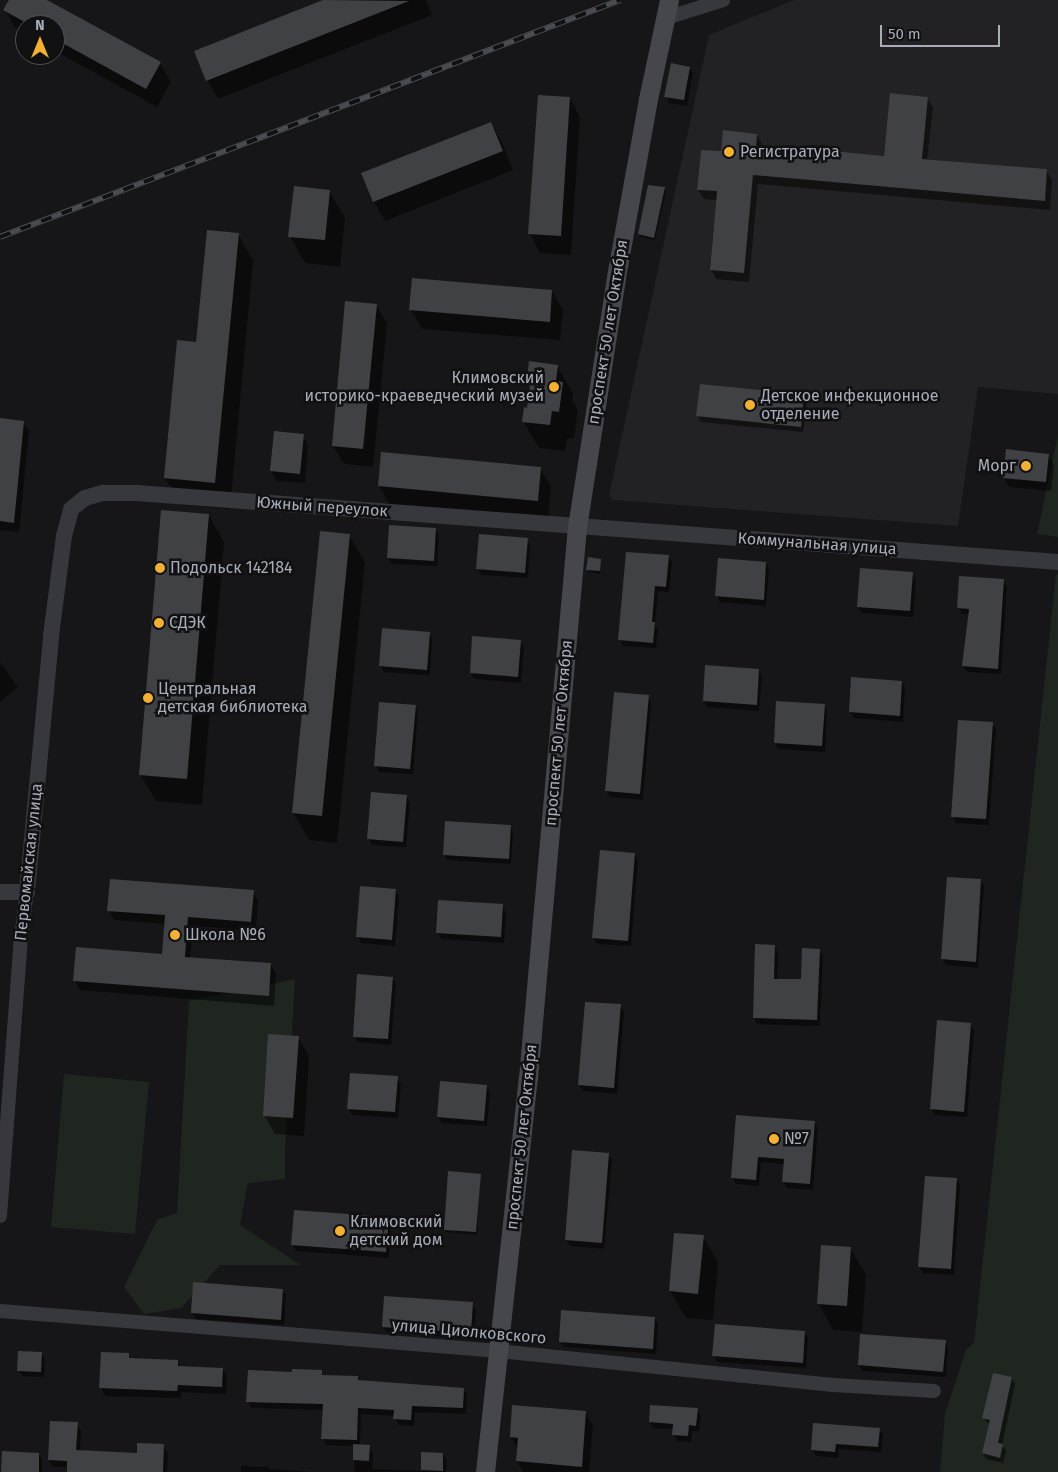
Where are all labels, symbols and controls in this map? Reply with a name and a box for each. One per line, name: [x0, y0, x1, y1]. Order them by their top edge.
north arrow: [15, 15, 65, 65]
scale bar: [883, 15, 1003, 47]
text: N: [35, 17, 45, 34]
text: 50 m: [888, 25, 921, 43]
place label: Регистратура: [740, 142, 840, 162]
marker: Регистратура: [722, 145, 736, 159]
street label: проспект 50 лет Октября: [584, 238, 632, 426]
place label: Климовский историко-краеведческий музей: [305, 368, 544, 406]
marker: Климовский историко-краеведческий музей: [548, 381, 560, 393]
place label: Детское инфекционное отделение: [761, 386, 939, 424]
marker: Детское инфекционное отделение: [743, 398, 757, 412]
place label: Морг: [978, 456, 1016, 476]
marker: Морг: [1020, 460, 1032, 472]
street label: Южный переулок: [256, 493, 388, 521]
street label: Коммунальная улица: [737, 529, 897, 559]
place label: Подольск 142184: [170, 558, 293, 578]
marker: Подольск 142184: [154, 562, 166, 574]
place label: СДЭК: [169, 613, 206, 633]
marker: СДЭК: [153, 617, 165, 629]
street label: проспект 50 лет Октября: [541, 639, 577, 827]
place label: Центральная детская библиотека: [158, 679, 308, 717]
marker: Центральная детская библиотека: [142, 692, 154, 704]
street label: Первомайская улица: [11, 782, 47, 942]
place label: Школа №6: [185, 925, 266, 945]
marker: Школа №6: [169, 929, 181, 941]
street label: проспект 50 лет Октября: [503, 1043, 541, 1231]
place label: №7: [784, 1129, 809, 1149]
marker: №7: [768, 1133, 780, 1145]
place label: Климовский детский дом: [350, 1212, 442, 1250]
marker: Климовский детский дом: [334, 1225, 346, 1237]
street label: улица Циолковского: [391, 1316, 547, 1348]

